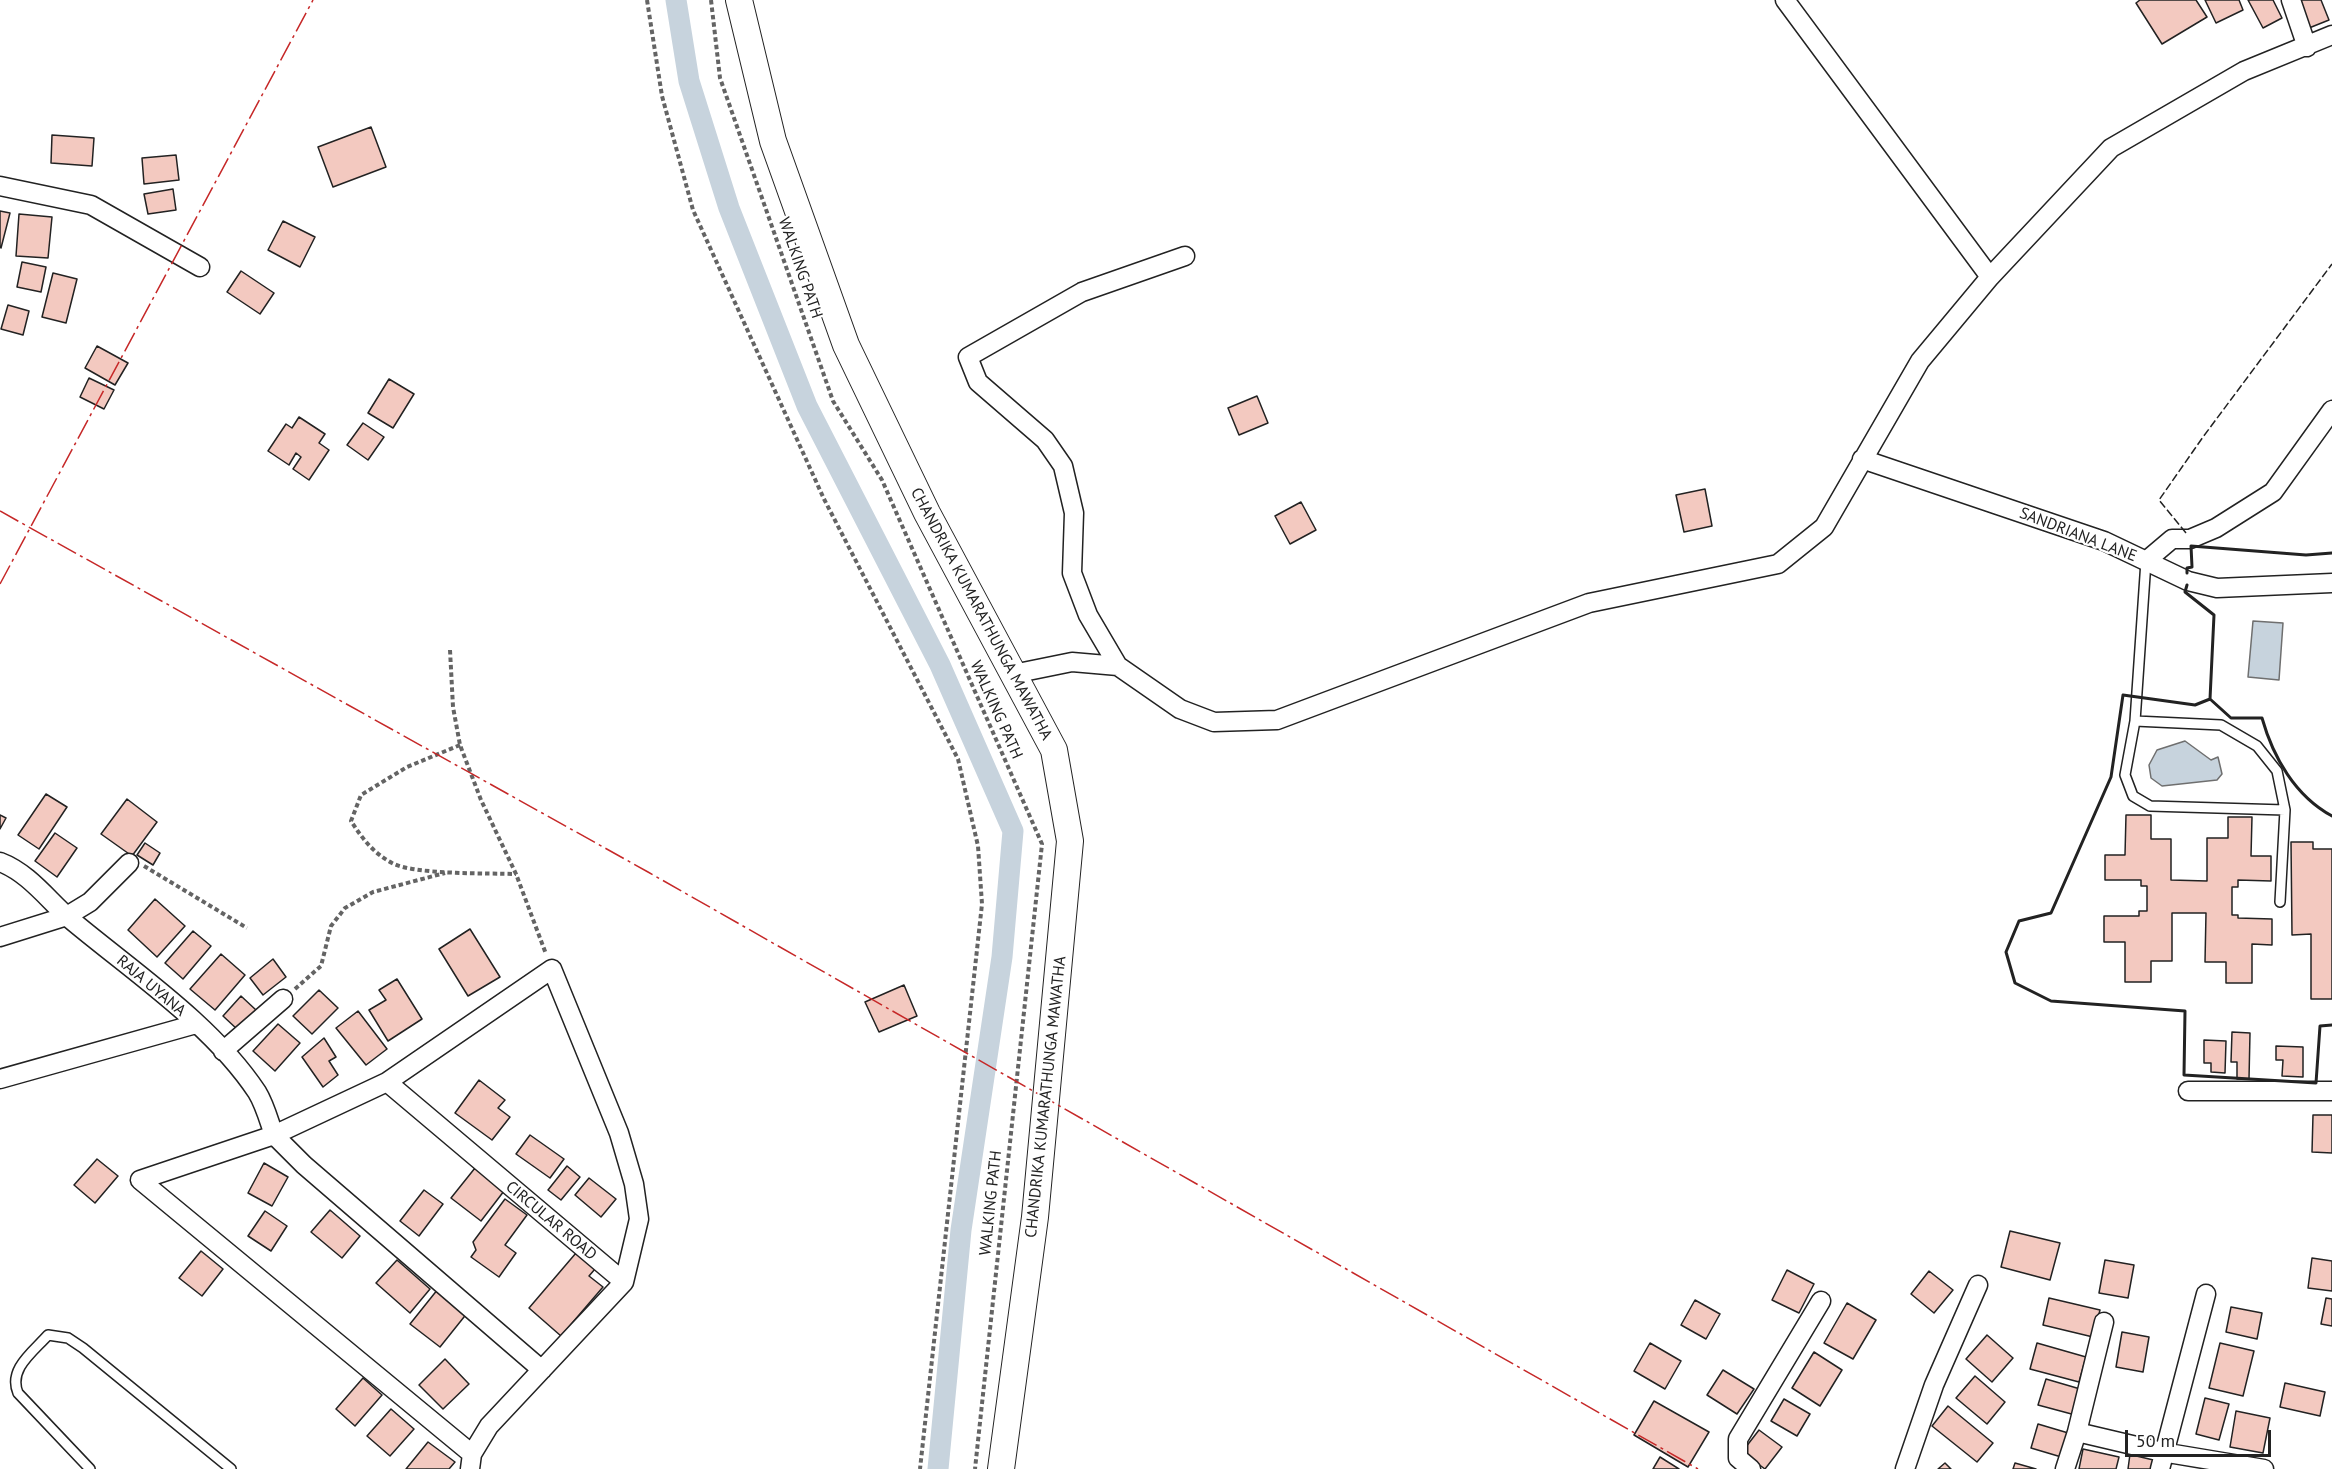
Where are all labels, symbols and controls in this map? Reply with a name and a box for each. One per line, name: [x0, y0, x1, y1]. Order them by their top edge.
street label: WALKING PATH: [774, 215, 826, 321]
street label: CHANDRIKA KUMARATHUNGA MAWATHA: [906, 485, 1056, 743]
street label: SANDRIANA LANE: [2017, 504, 2139, 566]
street label: WALKING PATH: [966, 658, 1026, 762]
street label: RAJA UYANA: [112, 951, 190, 1021]
street label: CHANDRIKA KUMARATHUNGA MAWATHA: [1022, 955, 1070, 1239]
street label: WALKING PATH: [976, 1150, 1006, 1256]
street label: CIRCULAR ROAD: [502, 1177, 600, 1265]
scale bar: [2128, 1418, 2274, 1456]
text: 50 m: [2136, 1429, 2175, 1452]

